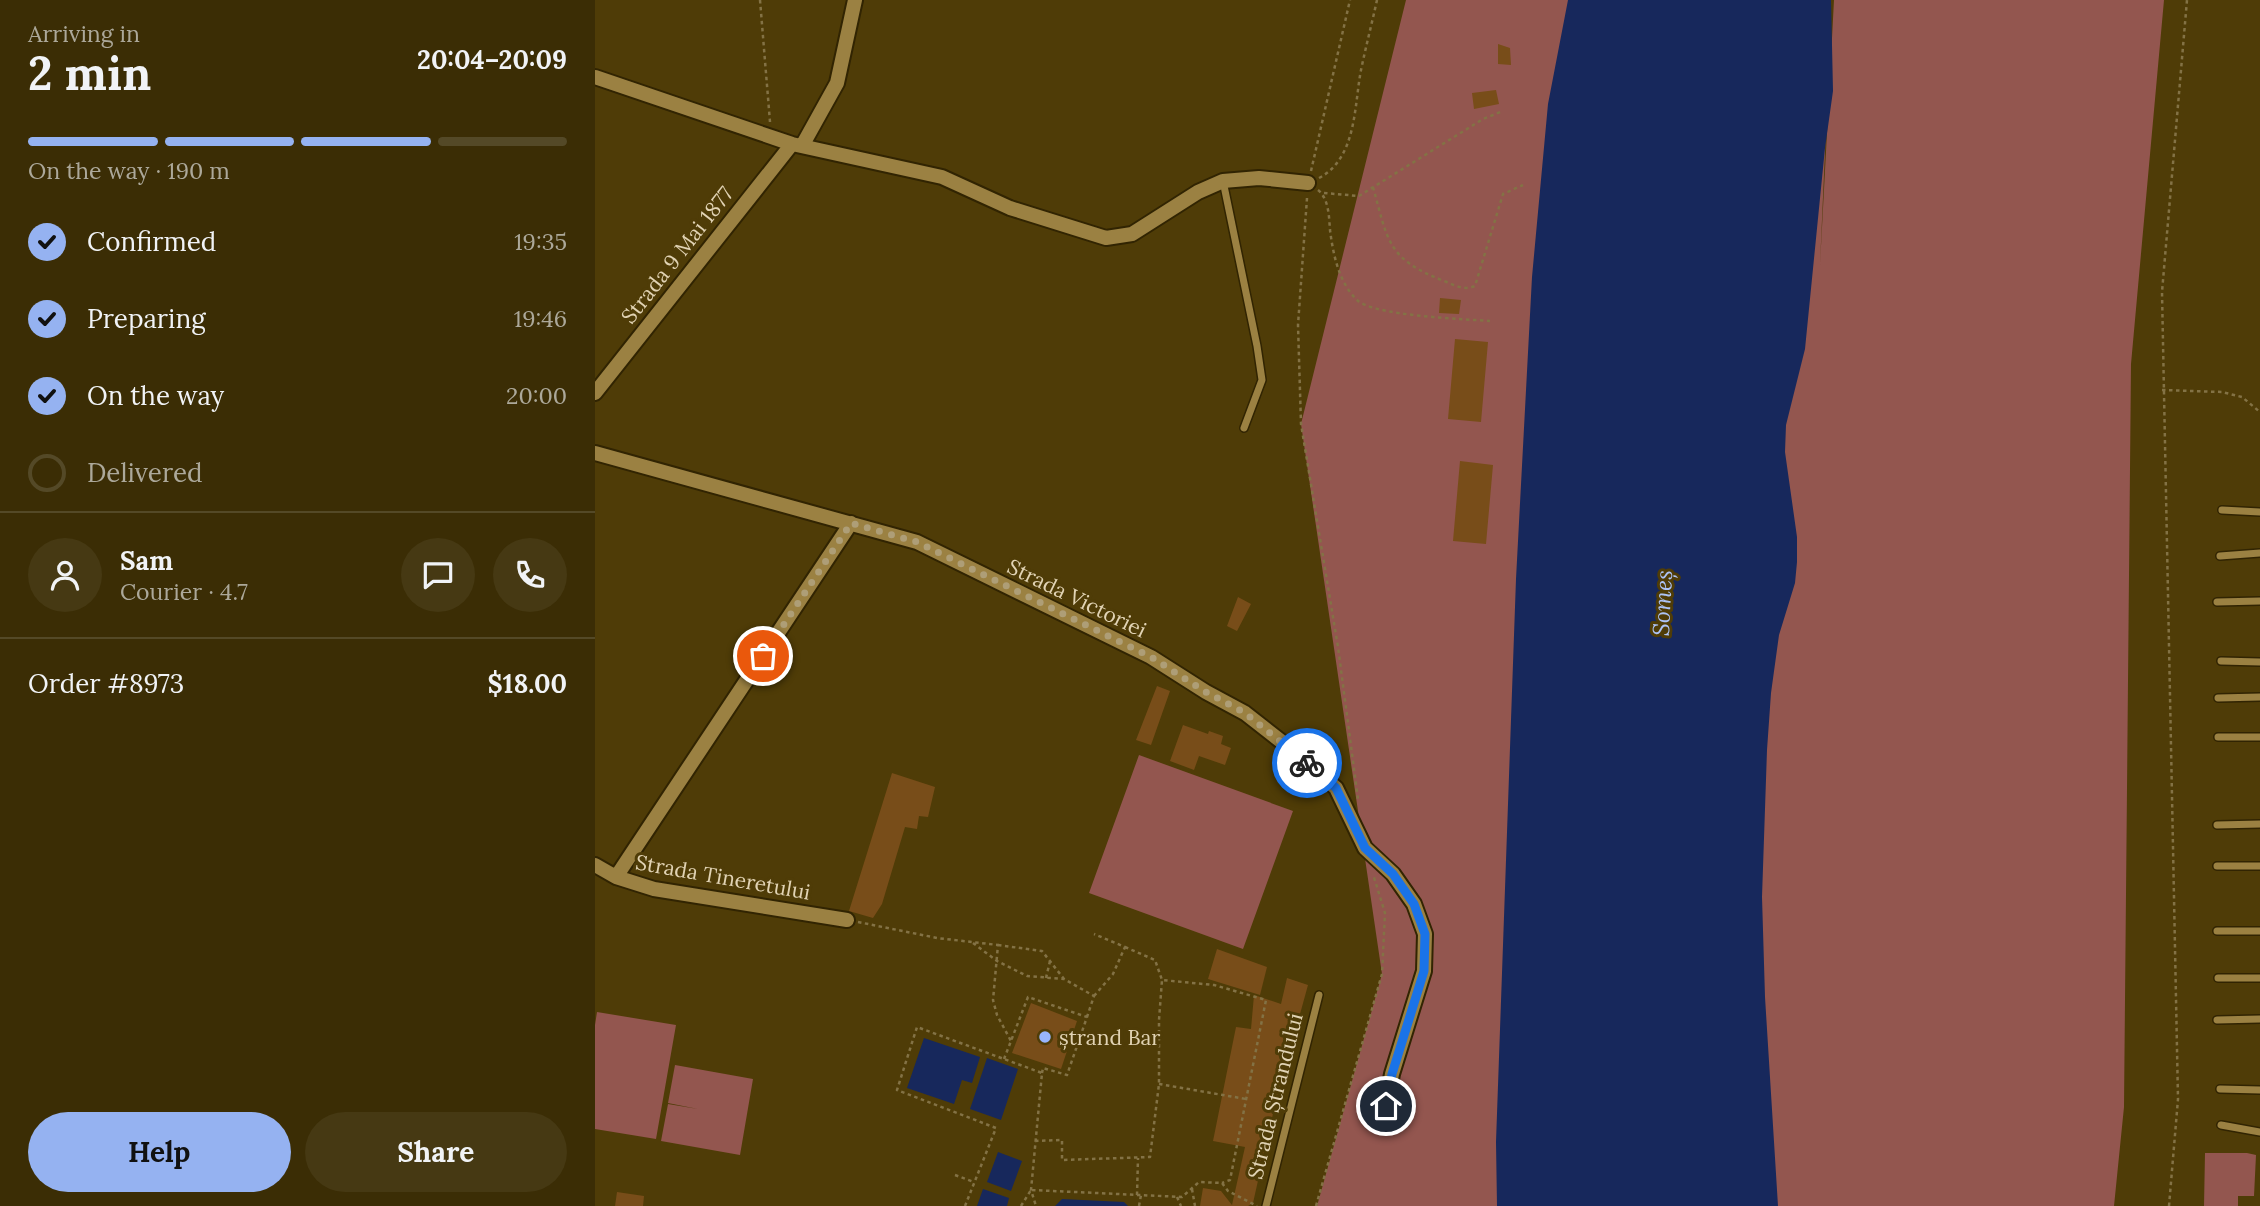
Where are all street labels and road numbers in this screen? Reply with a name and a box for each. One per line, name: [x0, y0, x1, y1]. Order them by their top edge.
street label: Strada 9 Mai 1877: [615, 181, 739, 329]
street label: Strada Victoriei: [1003, 553, 1151, 643]
street label: Strada Tineretului: [633, 848, 813, 906]
street label: Strada Ștrandului: [1241, 1010, 1309, 1182]

